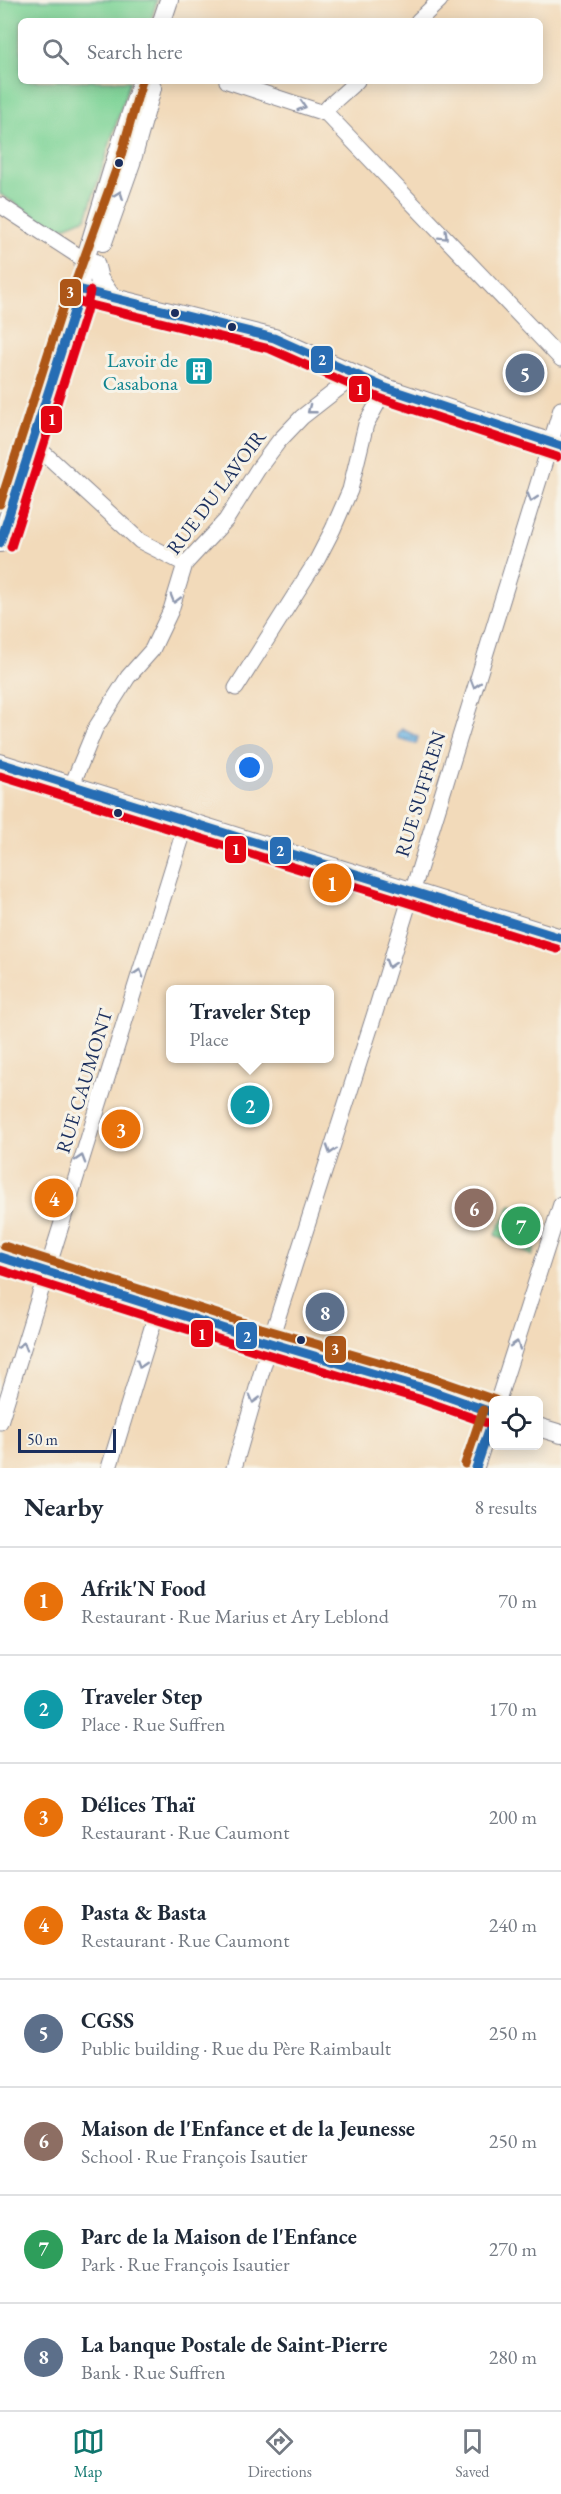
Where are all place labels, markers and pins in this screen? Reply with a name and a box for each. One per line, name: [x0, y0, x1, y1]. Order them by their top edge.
unlabelled marker: [113, 157, 125, 169]
unlabelled marker: [169, 307, 181, 319]
unlabelled marker: [226, 321, 238, 333]
place label: Lavoir de Casabona: [103, 347, 178, 396]
pin: 5: [506, 350, 544, 395]
building icon: Lavoir de Casabona: [183, 355, 215, 387]
unlabelled marker: [112, 807, 124, 819]
pin: 1: [312, 860, 352, 906]
pin: 2: [230, 1082, 270, 1128]
pin: 3: [102, 1106, 140, 1152]
pin: 4: [34, 1176, 74, 1220]
pin: 6: [454, 1186, 494, 1230]
pin: 7: [502, 1204, 540, 1248]
pin: 8: [306, 1290, 344, 1334]
unlabelled marker: [295, 1334, 307, 1346]

